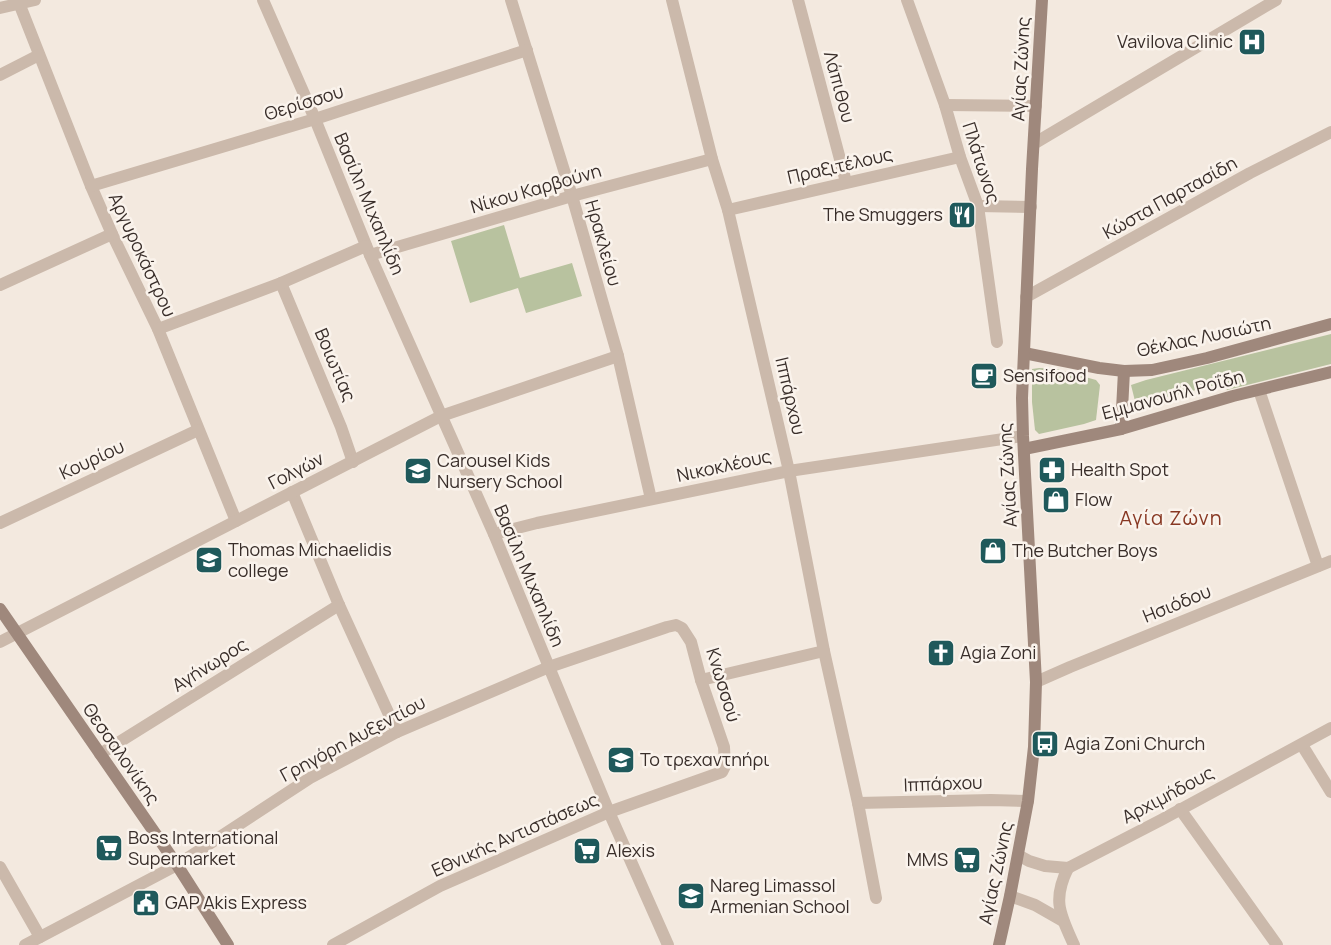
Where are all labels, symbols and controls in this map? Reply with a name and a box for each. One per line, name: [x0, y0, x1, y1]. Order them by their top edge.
street label: Αγίας Ζώνης: [1005, 16, 1035, 122]
hospital icon: Vavilova Clinic: [1237, 27, 1267, 57]
place label: Vavilova Clinic: [1117, 29, 1233, 53]
street label: Λάπιθου: [819, 48, 861, 125]
street label: Θερίσσου: [261, 79, 346, 125]
street label: Πλάτωνος: [958, 119, 1006, 207]
street label: Βασίλη Μιχαηλίδη: [329, 129, 411, 278]
street label: Πραξιτέλους: [785, 141, 895, 189]
street label: Κώστα Παρτασίδη: [1098, 150, 1241, 244]
street label: Νίκου Καρβούνη: [468, 158, 604, 218]
street label: Αργυροκάστρου: [104, 189, 182, 320]
street label: Ηρακλείου: [580, 197, 628, 289]
restaurant icon: The Smuggers: [947, 200, 977, 230]
place label: The Smuggers: [823, 202, 943, 226]
street label: Θέκλας Λυσιώτη: [1135, 310, 1273, 362]
street label: Βοιωτίας: [310, 324, 362, 405]
street label: Ιππάρχου: [770, 355, 812, 437]
cafe icon: Sensifood: [969, 361, 999, 391]
place label: Sensifood: [1003, 363, 1087, 387]
street label: Εμμανουήλ Ροΐδη: [1099, 364, 1246, 425]
street label: Αγίας Ζώνης: [992, 422, 1022, 528]
street label: Κουρίου: [55, 434, 128, 485]
street label: Νικοκλέους: [674, 443, 773, 487]
street label: Γολγών: [264, 446, 327, 494]
place label: Carousel Kids Nursery School: [437, 448, 563, 493]
pharmacy icon: Health Spot: [1037, 455, 1067, 485]
school or university icon: Carousel Kids Nursery School: [403, 456, 433, 486]
place label: Health Spot: [1071, 457, 1169, 481]
shop icon: Flow: [1041, 485, 1071, 515]
place label: Flow: [1075, 487, 1113, 511]
street label: Βασίλη Μιχαηλίδη: [489, 501, 571, 650]
district label: Αγία Ζώνη: [1119, 504, 1223, 531]
shop icon: The Butcher Boys: [978, 536, 1008, 566]
place label: Thomas Michaelidis college: [228, 537, 392, 582]
place label: The Butcher Boys: [1012, 538, 1158, 562]
school or university icon: Thomas Michaelidis college: [194, 545, 224, 575]
street label: Ησιόδου: [1139, 579, 1214, 628]
street label: Αγήνωρος: [167, 632, 252, 697]
church icon: Agia Zoni: [926, 638, 956, 668]
place label: Agia Zoni: [960, 640, 1036, 664]
street label: Κνωσσού: [701, 645, 747, 725]
street label: Γρηγόρη Αυξεντίου: [276, 690, 429, 787]
street label: Θεσσαλονίκης: [78, 698, 166, 809]
bus stop icon: Agia Zoni Church: [1030, 729, 1060, 759]
place label: Agia Zoni Church: [1064, 731, 1205, 755]
school or university icon: Το τρεχαντηήρι: [606, 745, 636, 775]
place label: Το τρεχαντηήρι: [640, 747, 770, 771]
street label: Αρχιμήδους: [1117, 760, 1218, 828]
street label: Ιππάρχου: [903, 770, 983, 796]
street label: Εθνικής Αντιστάσεως: [427, 786, 602, 882]
street label: Αγίας Ζώνης: [972, 819, 1018, 926]
place label: Boss International Supermarket: [128, 825, 279, 870]
supermarket icon: Boss International Supermarket: [94, 833, 124, 863]
supermarket icon: Alexis: [572, 836, 602, 866]
place label: Alexis: [606, 838, 655, 862]
supermarket icon: MMS: [952, 845, 982, 875]
place label: MMS: [907, 847, 948, 871]
place label: Nareg Limassol Armenian School: [710, 873, 850, 918]
school or university icon: Nareg Limassol Armenian School: [676, 881, 706, 911]
public building icon: GAP Akis Express: [131, 888, 161, 918]
place label: GAP Akis Express: [165, 890, 307, 914]

